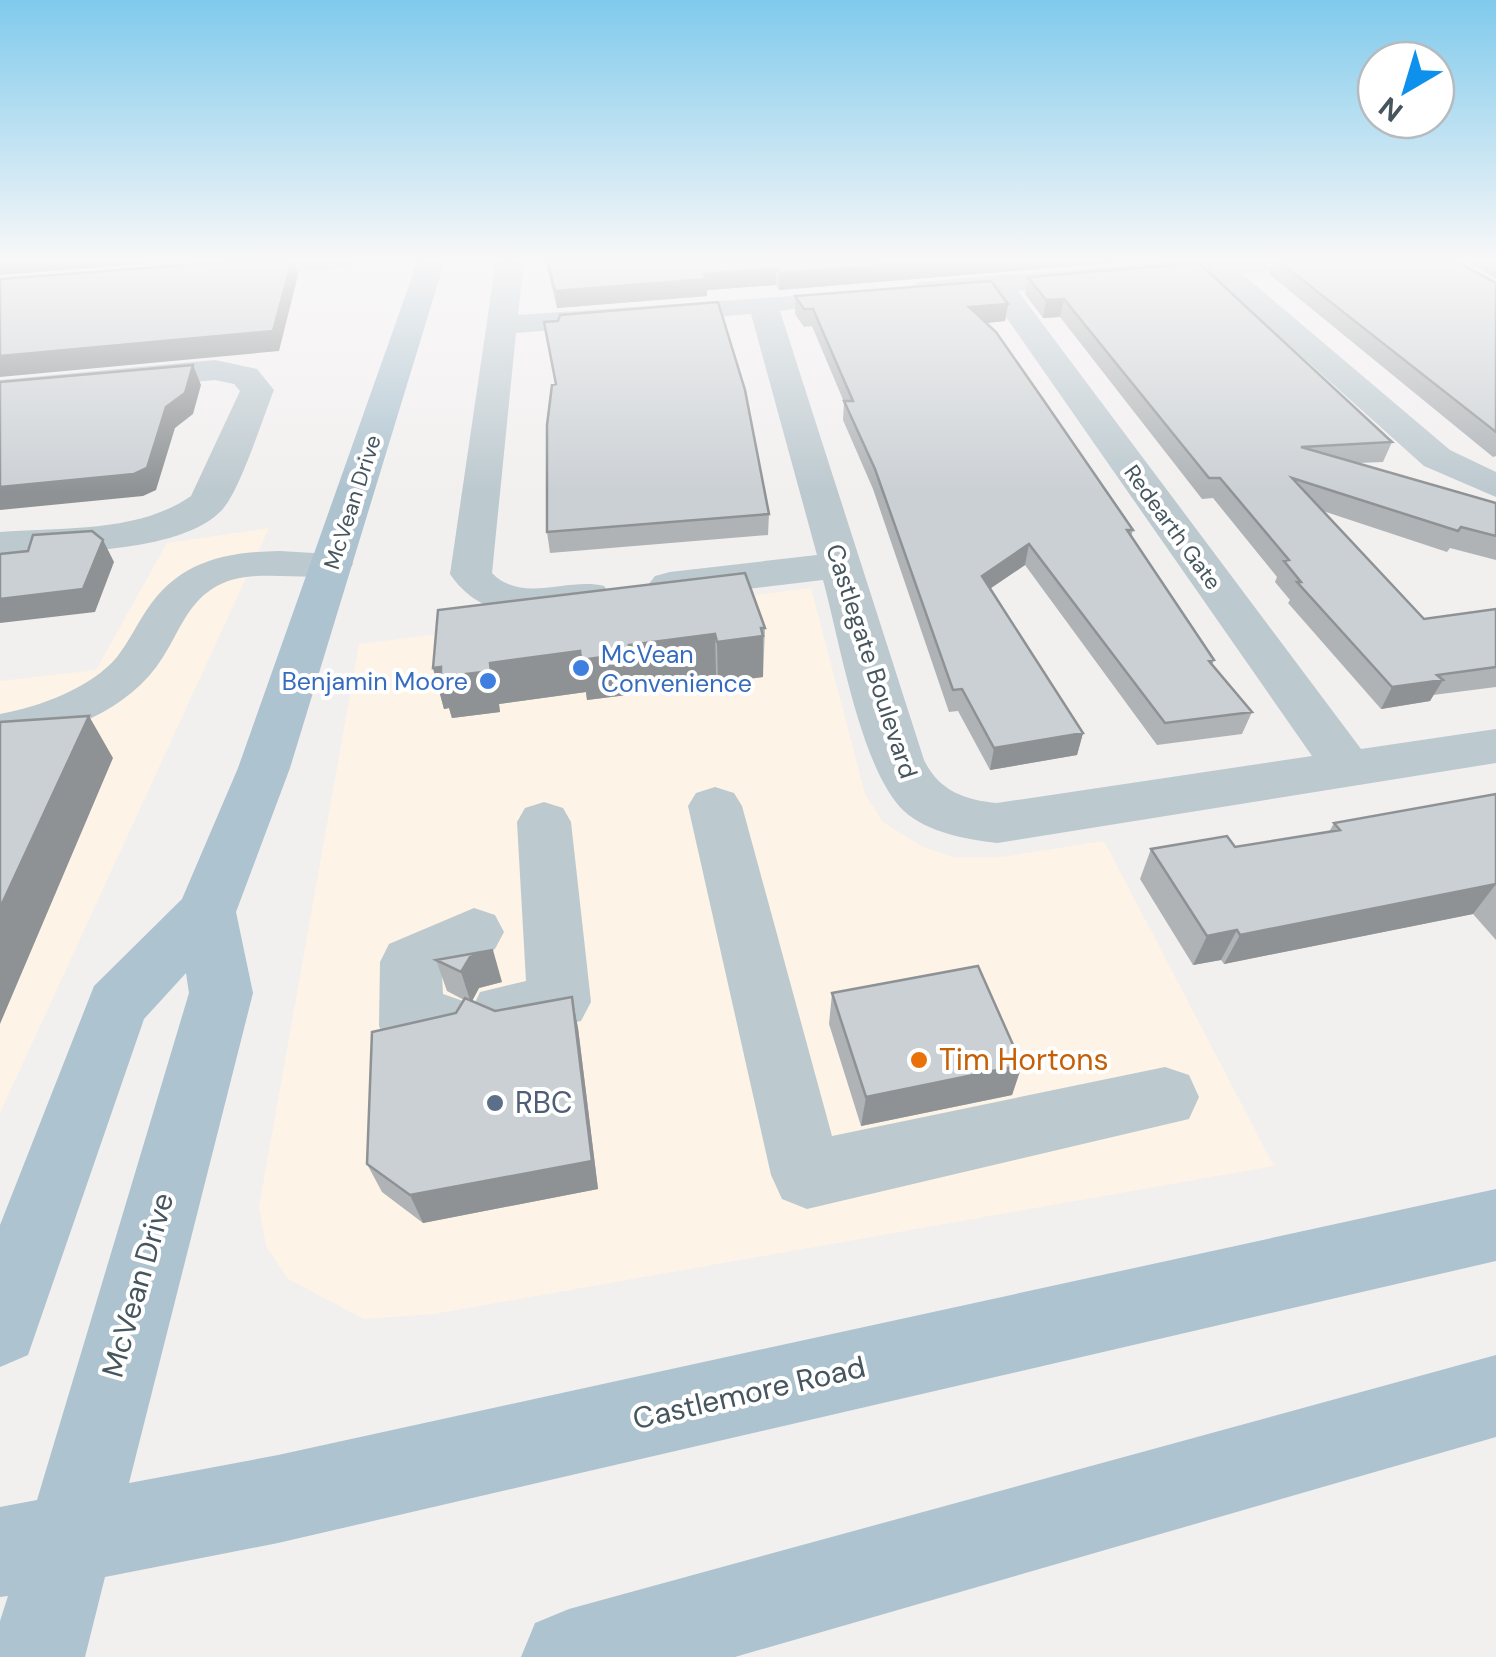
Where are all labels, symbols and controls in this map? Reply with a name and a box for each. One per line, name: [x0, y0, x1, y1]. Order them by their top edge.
north arrow: [1356, 40, 1456, 140]
text: N: [1371, 88, 1410, 130]
street label: McVean Drive: [317, 431, 388, 573]
street label: Redearth Gate: [1117, 459, 1228, 596]
street label: Castlegate Boulevard: [818, 540, 925, 783]
place label: McVean Convenience: [601, 638, 752, 700]
marker: McVean Convenience: [570, 657, 592, 679]
place label: Benjamin Moore: [282, 665, 468, 698]
marker: Benjamin Moore: [477, 670, 499, 692]
place label: Tim Hortons: [939, 1040, 1108, 1079]
marker: Tim Hortons: [908, 1049, 930, 1071]
place label: RBC: [515, 1083, 572, 1122]
marker: RBC: [484, 1092, 506, 1114]
street label: McVean Drive: [93, 1188, 182, 1382]
street label: Castlemore Road: [629, 1347, 869, 1438]

